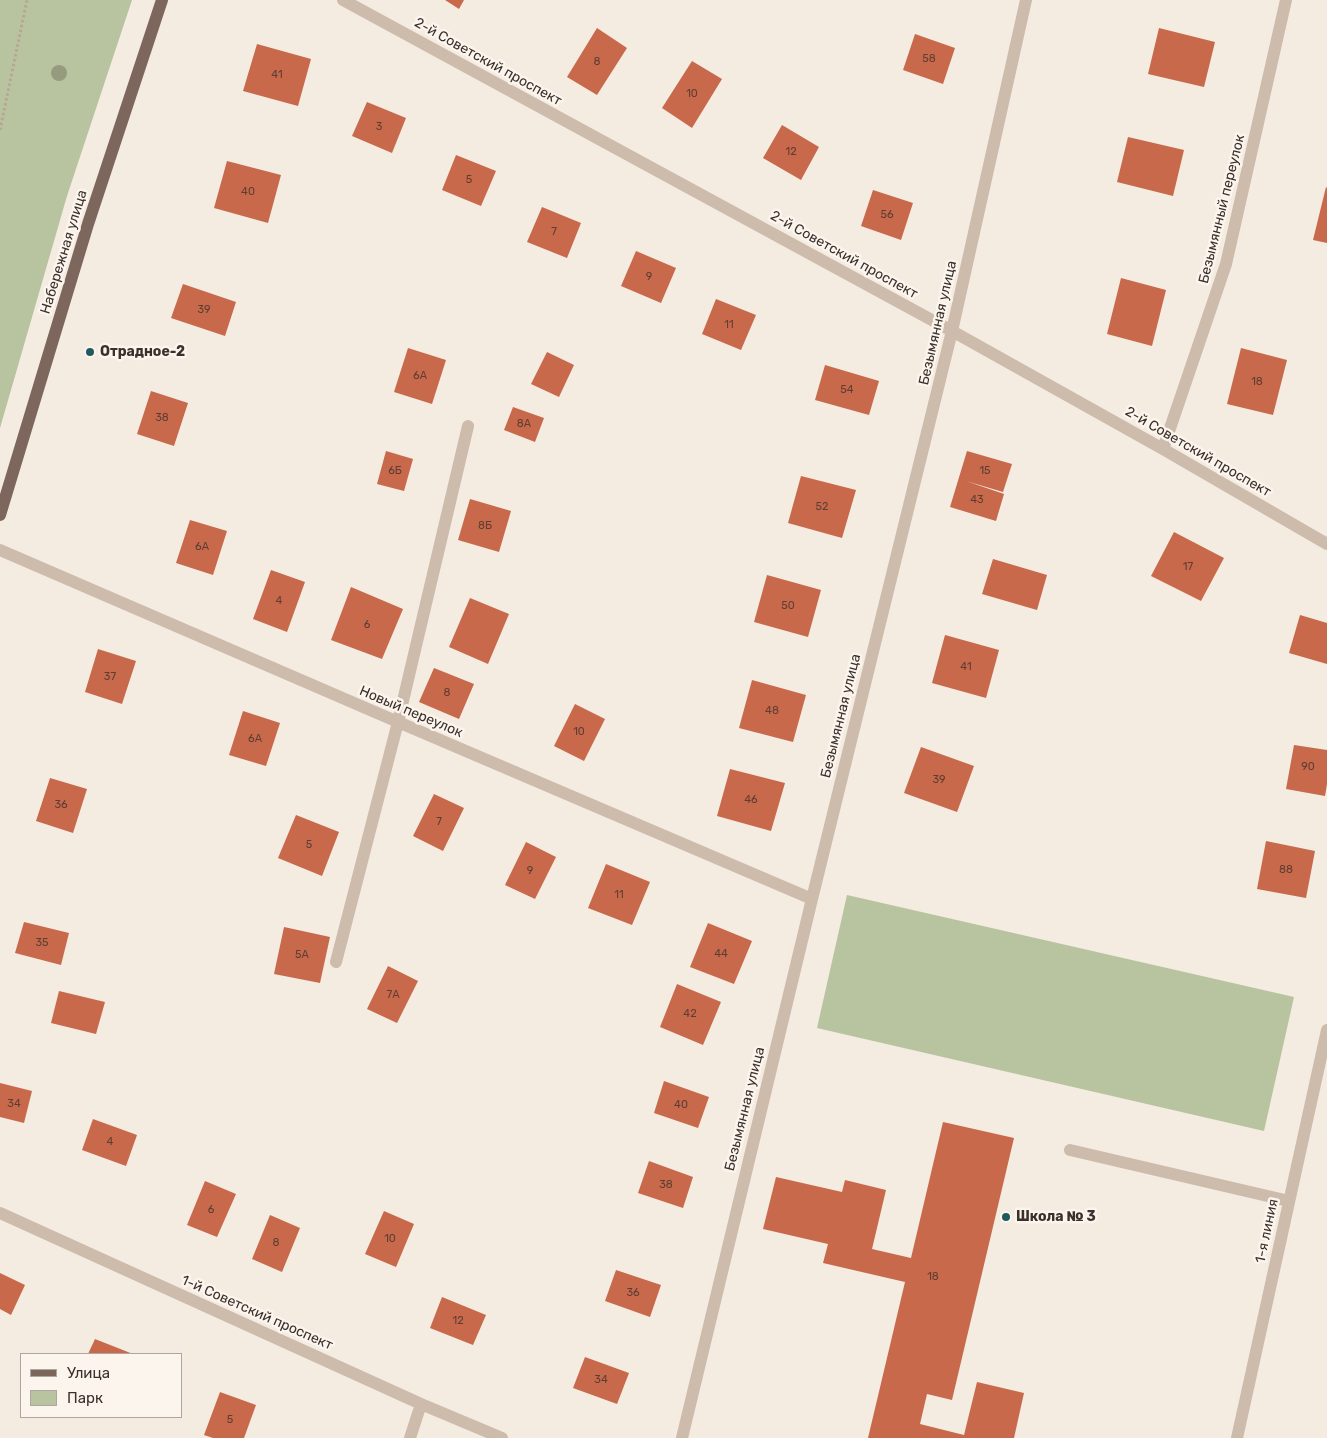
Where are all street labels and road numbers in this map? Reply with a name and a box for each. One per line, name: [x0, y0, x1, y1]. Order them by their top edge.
street label: 2-й Советский проспект: [411, 14, 565, 110]
street label: Безымянный переулок: [1195, 133, 1249, 285]
street label: Набережная улица: [37, 188, 91, 316]
street label: 2-й Советский проспект: [767, 207, 921, 303]
street label: Безымянная улица: [916, 259, 960, 387]
street label: 2-й Советский проспект: [1122, 403, 1274, 501]
street label: Безымянная улица: [817, 652, 865, 780]
street label: Новый переулок: [357, 683, 465, 741]
street label: Безымянная улица: [721, 1045, 769, 1173]
street label: 1-я линия: [1252, 1197, 1282, 1265]
street label: 1-й Советский проспект: [179, 1272, 335, 1354]

